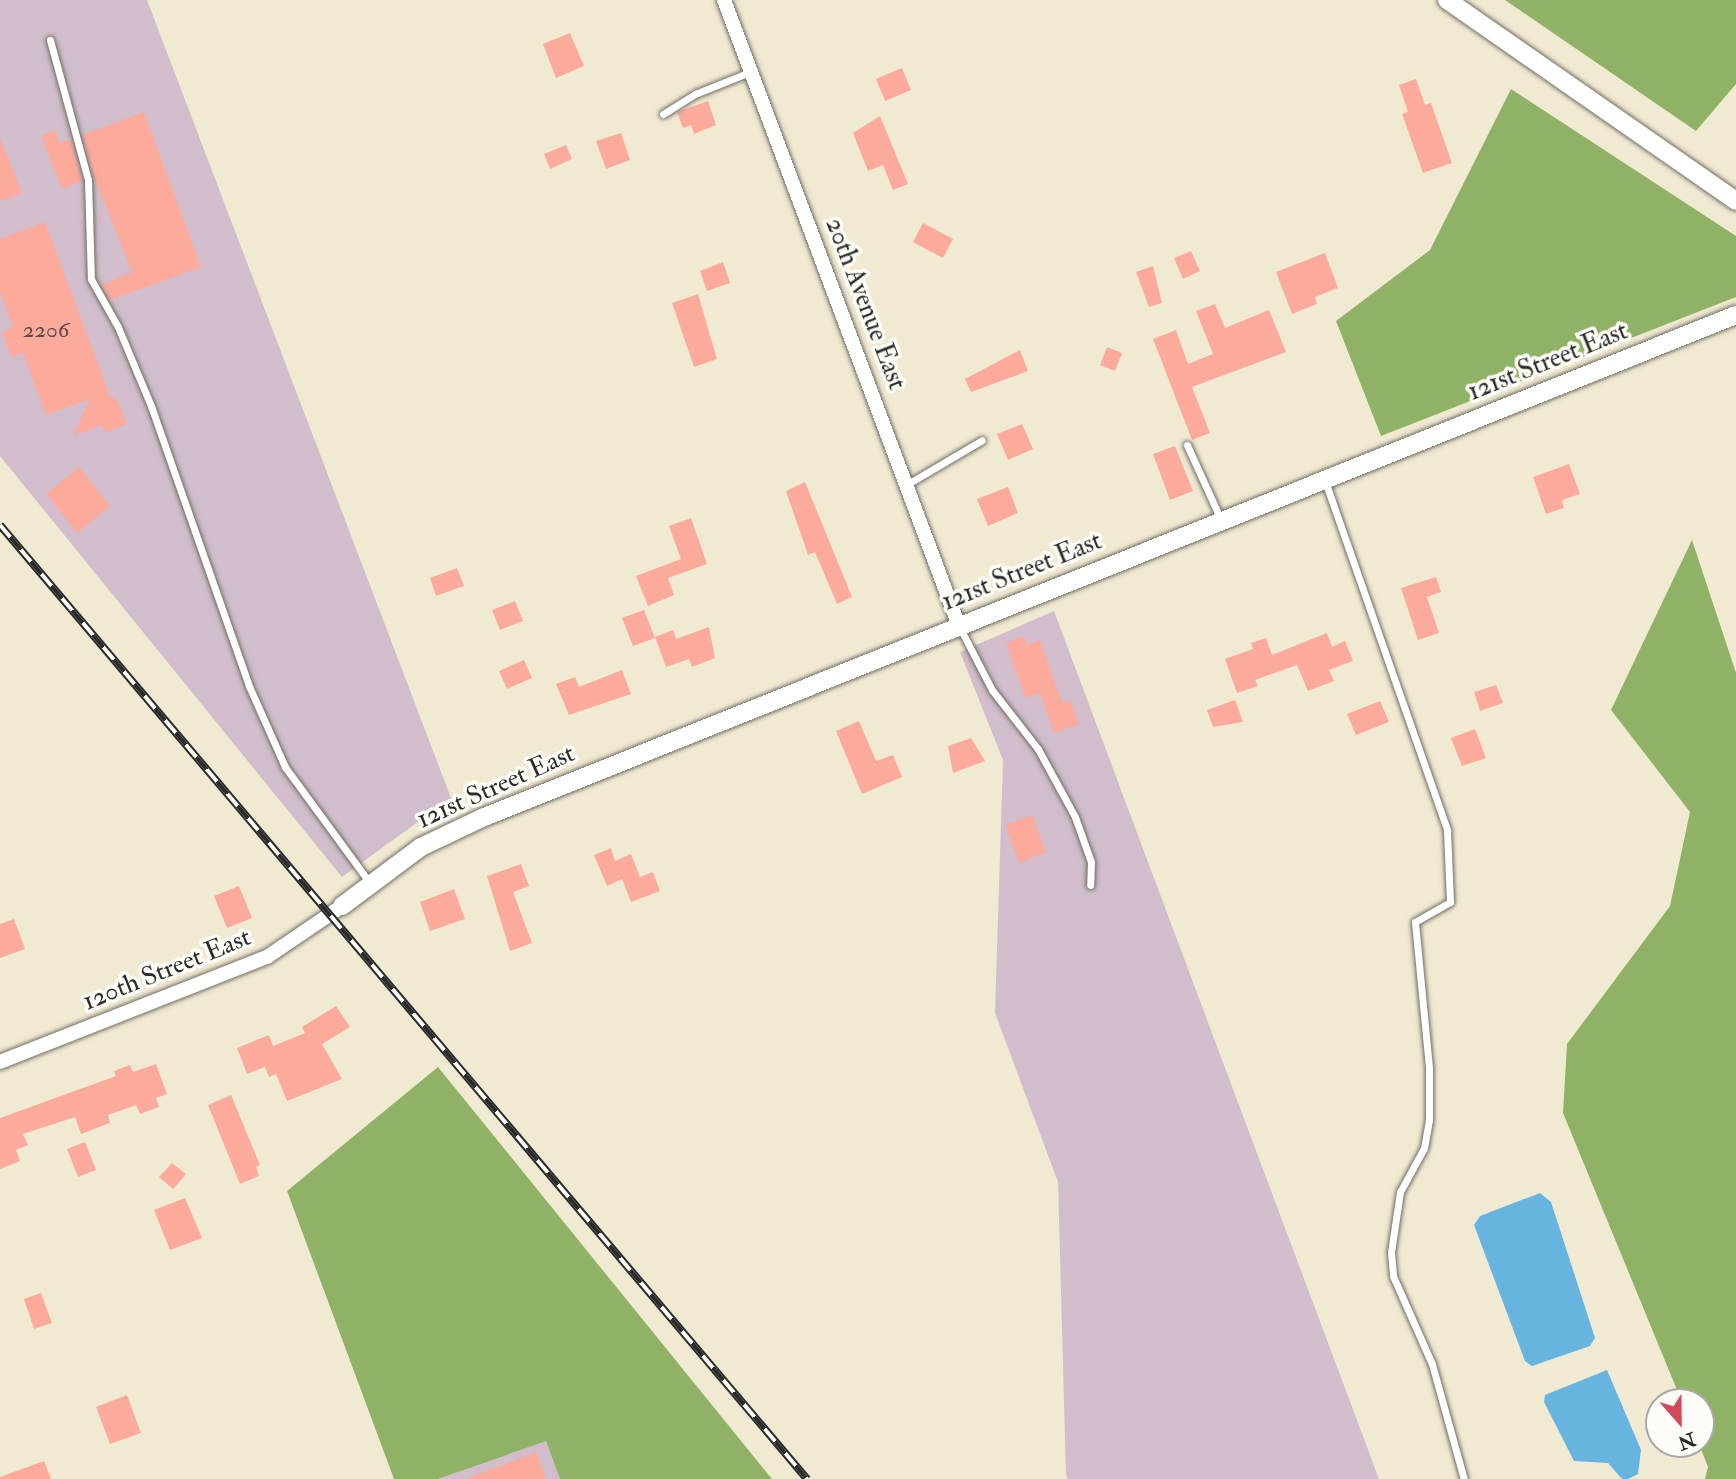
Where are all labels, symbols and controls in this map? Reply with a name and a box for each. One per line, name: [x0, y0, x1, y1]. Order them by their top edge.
street label: 20th Avenue East: [818, 214, 912, 394]
house number: 2206: [23, 316, 69, 344]
street label: 121st Street East: [1464, 316, 1632, 408]
street label: 121st Street East: [938, 526, 1106, 618]
street label: 121st Street East: [412, 738, 580, 836]
street label: 120th Street East: [79, 922, 255, 1018]
north arrow: [1645, 1388, 1715, 1458]
text: N: [1675, 1426, 1699, 1455]

